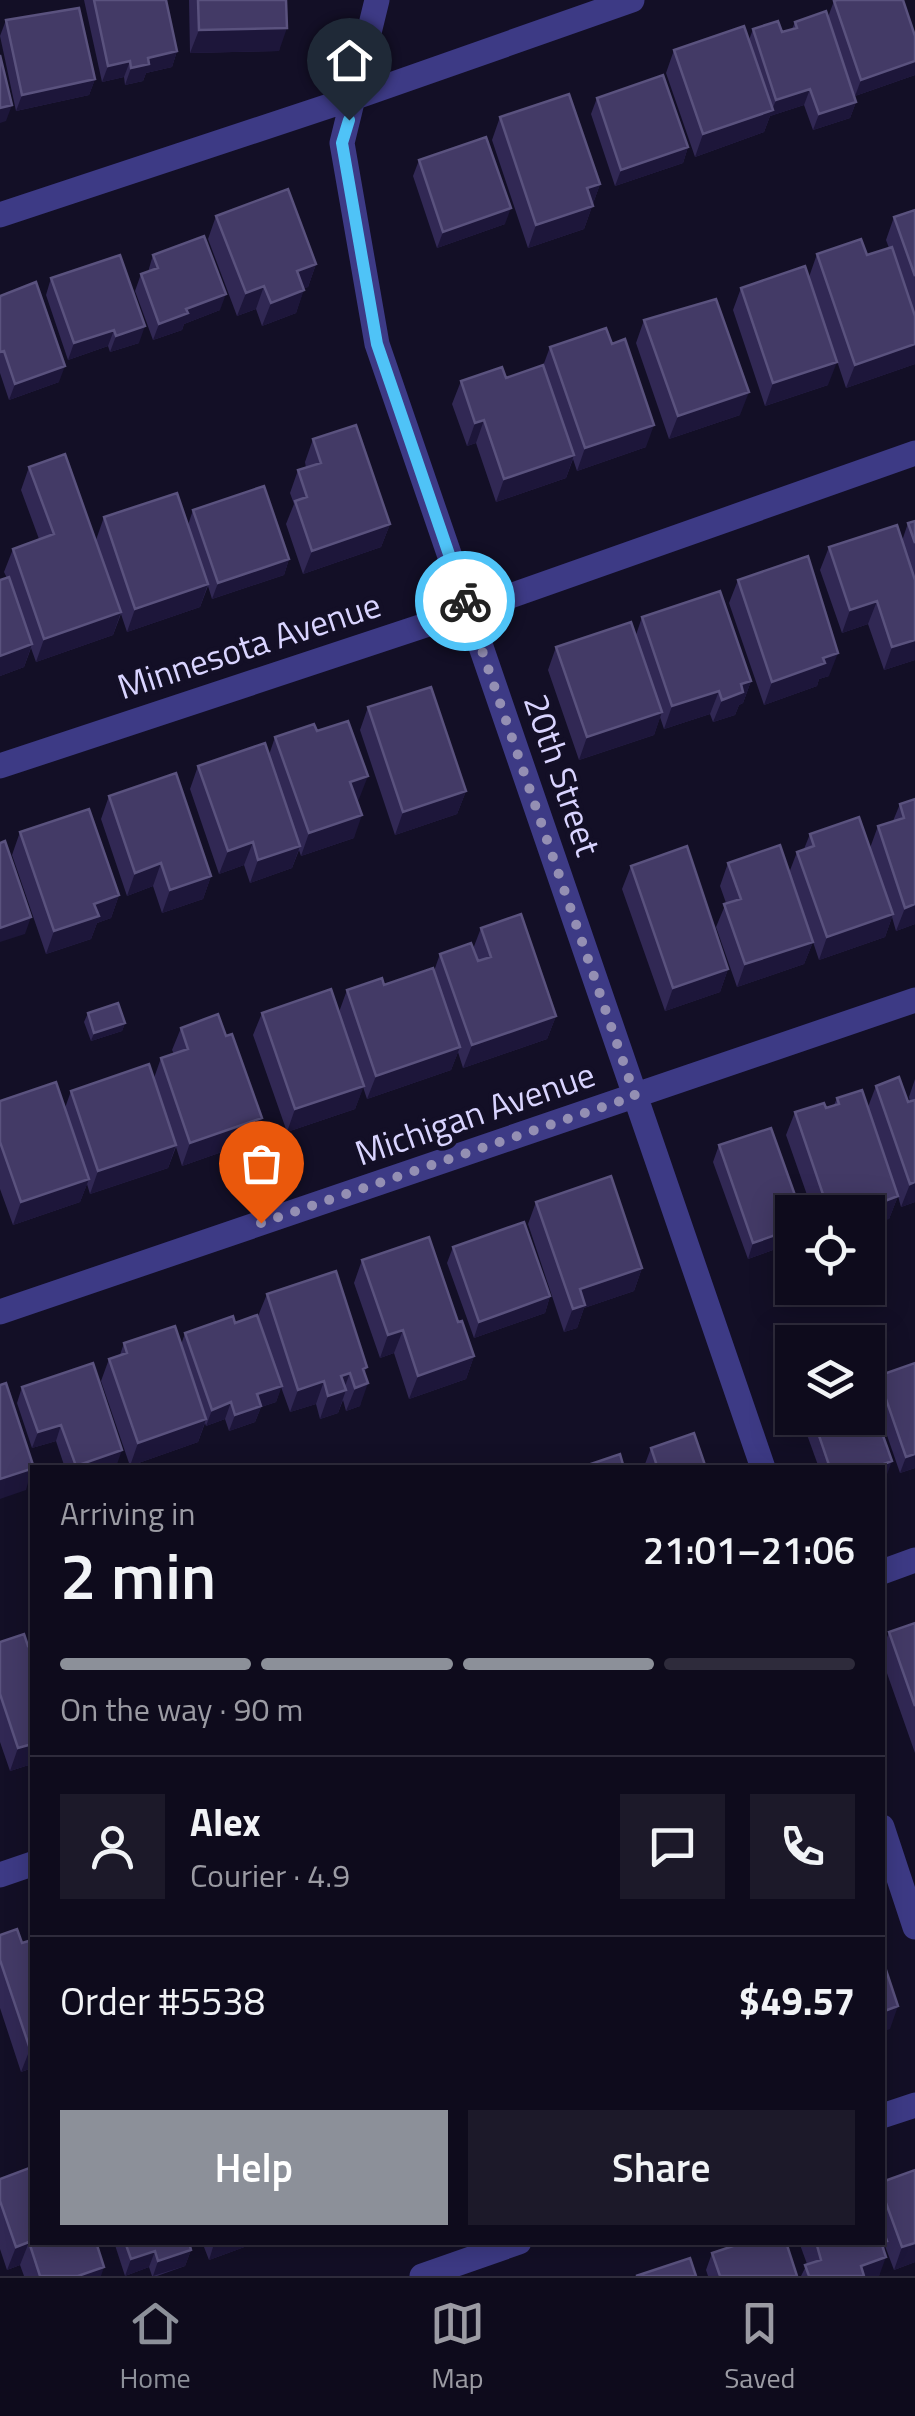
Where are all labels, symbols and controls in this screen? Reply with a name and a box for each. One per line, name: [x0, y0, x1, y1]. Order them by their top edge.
pin: [307, 18, 392, 121]
icon: home: [322, 33, 377, 88]
courier: [415, 551, 515, 651]
icon: bike: [438, 574, 493, 629]
street label: Minnesota Avenue: [110, 577, 387, 713]
street label: 20th Street: [510, 686, 616, 863]
street label: Michigan Avenue: [348, 1047, 602, 1179]
pin: [219, 1121, 304, 1224]
icon: bag: [234, 1136, 289, 1191]
map controls: [775, 1195, 885, 1435]
button: locate: [775, 1195, 885, 1305]
button: layers: [775, 1325, 885, 1435]
text: Arriving in: [60, 1489, 196, 1537]
text: 21:01–21:06: [643, 1521, 855, 1579]
text: 2 min: [60, 1525, 216, 1624]
text: On the way · 90 m: [60, 1685, 303, 1733]
text: Alex: [190, 1793, 261, 1851]
button: person: [60, 1794, 165, 1899]
button: chat: [620, 1794, 725, 1899]
button: phone: [750, 1794, 855, 1899]
text: Courier · 4.9: [190, 1851, 350, 1899]
text: Order #5538: [60, 1972, 265, 2030]
text: $49.57: [739, 1972, 855, 2030]
button: Help: [60, 2110, 448, 2225]
button: Share: [468, 2110, 855, 2225]
tab: Home: [120, 2296, 191, 2399]
tab: Map: [430, 2296, 485, 2399]
tab: Saved: [724, 2296, 795, 2399]

